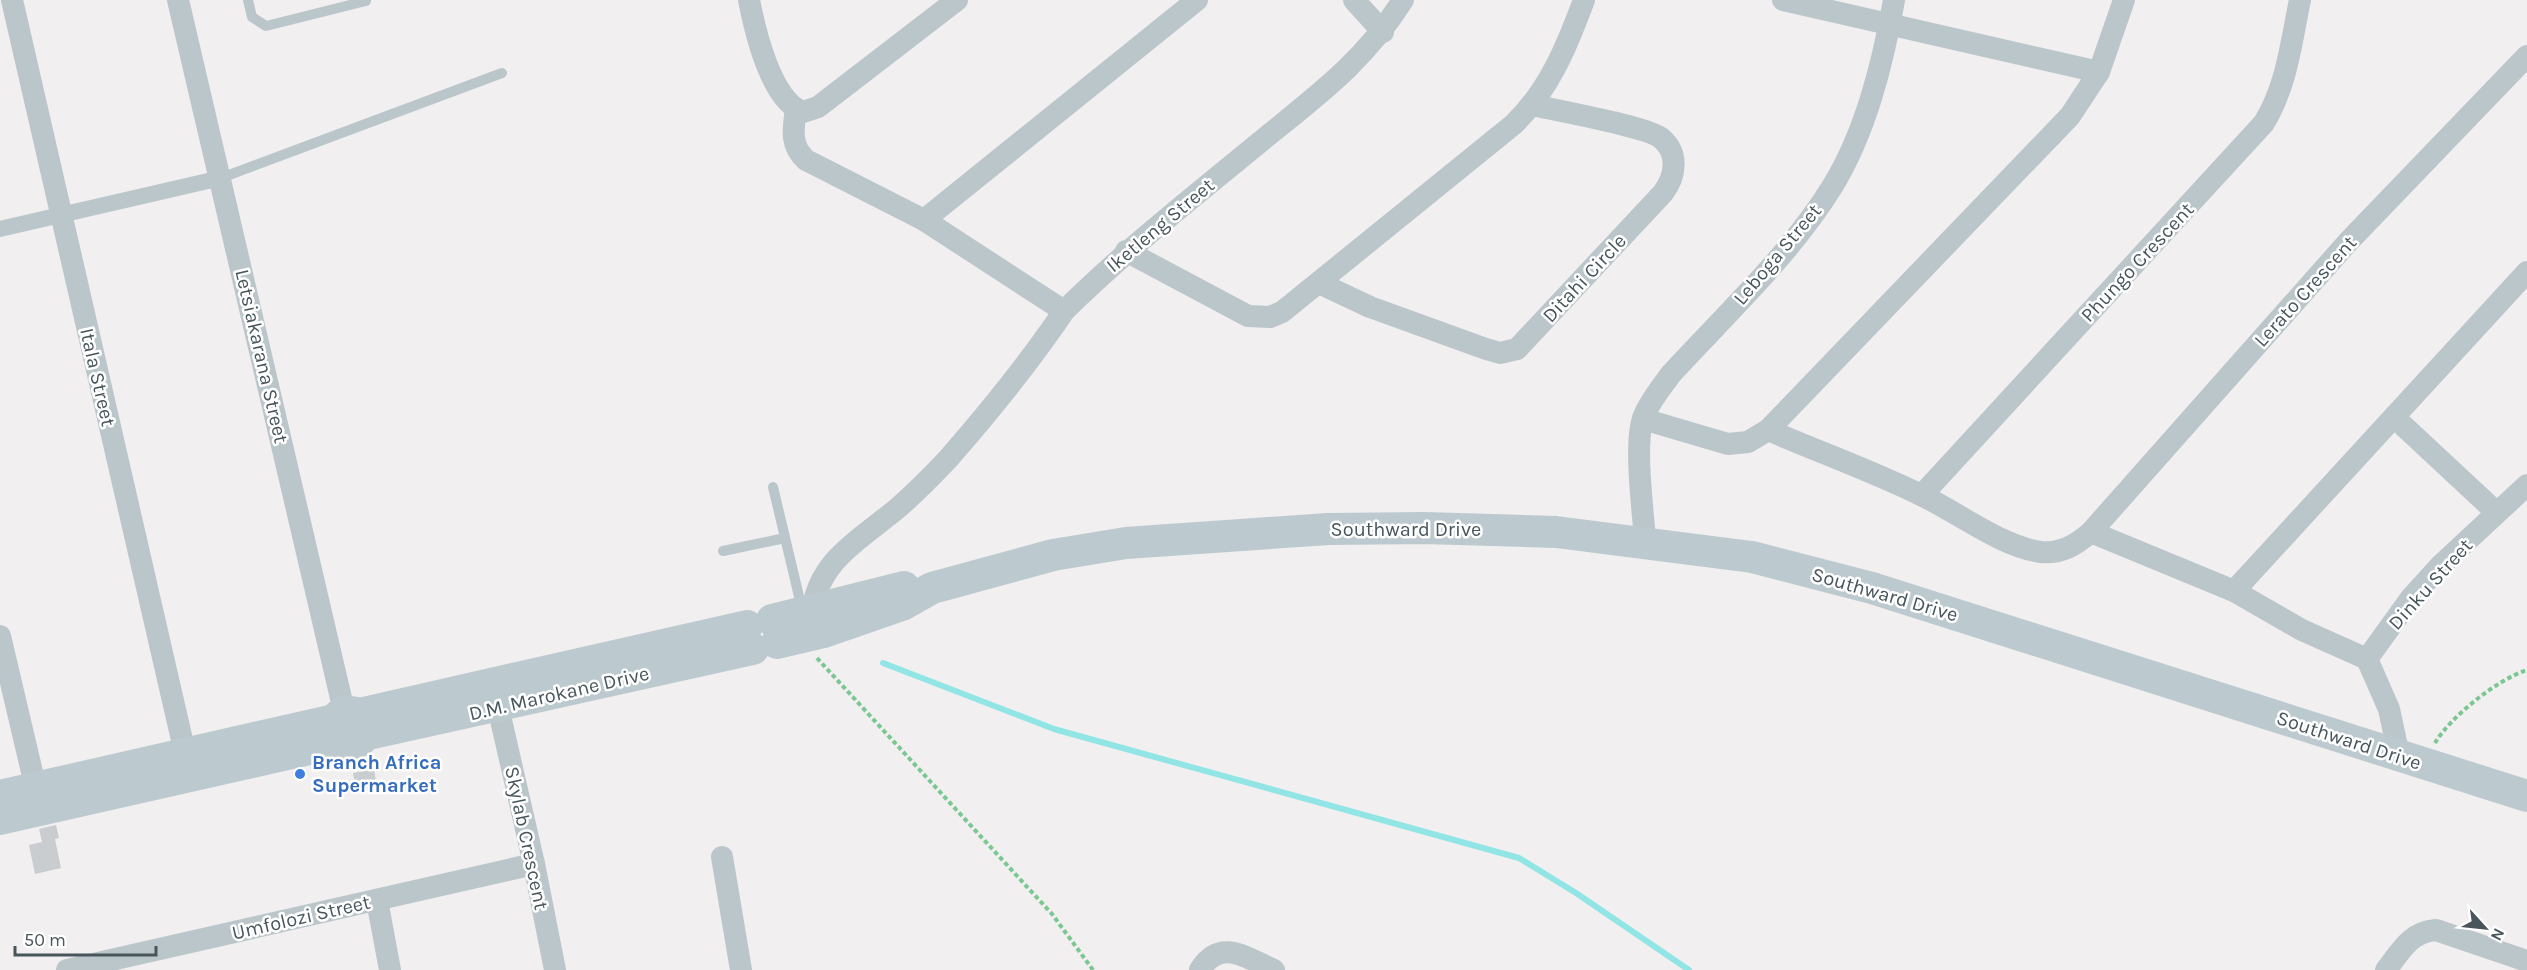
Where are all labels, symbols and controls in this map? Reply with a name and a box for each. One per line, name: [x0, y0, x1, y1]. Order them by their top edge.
street label: Iketleng Street: [1102, 173, 1219, 277]
street label: Phungo Crescent: [2076, 198, 2199, 327]
street label: Leboga Street: [1729, 199, 1826, 309]
street label: Ditahi Circle: [1538, 229, 1631, 327]
street label: Lerato Crescent: [2249, 231, 2362, 352]
street label: Letsiakarana Street: [230, 267, 293, 446]
street label: Itala Street: [75, 326, 120, 429]
street label: Southward Drive: [1331, 518, 1481, 541]
street label: Dinku Street: [2384, 534, 2477, 634]
street label: Southward Drive: [1809, 563, 1960, 626]
street label: D.M. Marokane Drive: [467, 662, 651, 725]
street label: Southward Drive: [2274, 706, 2424, 775]
place label: Branch Africa Supermarket: [312, 751, 441, 797]
street label: Skylab Crescent: [500, 764, 553, 912]
marker: Branch Africa Supermarket: [293, 767, 307, 781]
street label: Umfolozi Street: [230, 890, 373, 945]
north arrow: [2455, 898, 2515, 958]
scale bar: [15, 919, 156, 957]
text: N: [2487, 925, 2509, 944]
text: 50 m: [24, 929, 66, 951]

